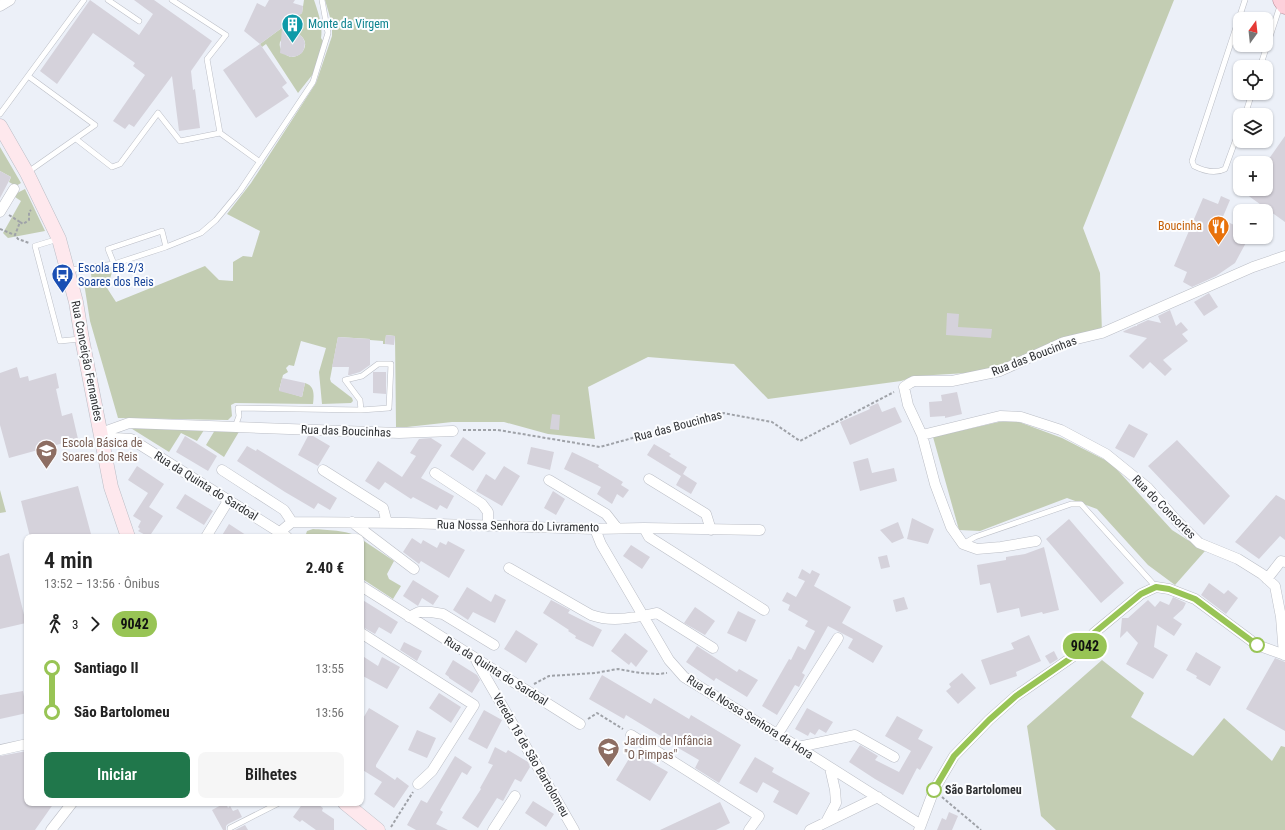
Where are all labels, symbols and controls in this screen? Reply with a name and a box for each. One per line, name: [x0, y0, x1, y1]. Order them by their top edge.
building icon: Monte da Virgem: [280, 11, 306, 44]
north arrow: [1233, 12, 1273, 52]
map controls: [1233, 12, 1273, 244]
place label: Monte da Virgem: [308, 17, 389, 31]
button: locate: [1233, 60, 1273, 100]
button: layers: [1233, 108, 1273, 148]
button: +: [1233, 156, 1273, 196]
button: −: [1233, 204, 1273, 244]
restaurant icon: Boucinha: [1205, 213, 1231, 246]
place label: Boucinha: [1158, 219, 1202, 233]
place label: Escola EB 2/3 Soares dos Reis: [78, 261, 154, 289]
bus stop icon: Escola EB 2/3 Soares dos Reis: [50, 262, 76, 295]
street label: Rua Conceição Fernandes: [68, 299, 106, 423]
street label: Rua das Boucinhas: [989, 333, 1079, 379]
street label: Rua das Boucinhas: [633, 408, 723, 444]
street label: Rua das Boucinhas: [301, 422, 391, 440]
place label: Escola Básica de Soares dos Reis: [62, 436, 143, 464]
school or university icon: Escola Básica de Soares dos Reis: [34, 437, 60, 470]
street label: Rua da Quinta do Sardoal: [152, 448, 260, 524]
street label: Rua do Consortes: [1129, 472, 1199, 542]
street label: Rua Nossa Senhora do Livramento: [437, 518, 599, 534]
text: 4 min: [44, 548, 93, 573]
text: 2.40 €: [306, 559, 344, 577]
text: 13:52 – 13:56 · Ônibus: [44, 576, 160, 591]
icon: walk: [44, 613, 66, 635]
icon: forward: [84, 613, 106, 635]
text: 9042: [120, 616, 149, 632]
text: 3: [72, 617, 78, 632]
street label: Rua da Quinta do Sardoal: [442, 633, 550, 709]
line badge: 9042: [1057, 633, 1113, 659]
unlabelled marker: [1249, 637, 1265, 653]
text: 9042: [1071, 638, 1099, 654]
text: Santiago II: [74, 659, 139, 677]
text: 13:55: [315, 661, 344, 676]
street label: Rua de Nossa Senhora da Hora: [684, 672, 816, 762]
street label: Vereda 18 de São Bartolomeu: [490, 691, 572, 819]
text: São Bartolomeu: [74, 703, 170, 721]
text: 13:56: [315, 705, 344, 720]
place label: Jardim de Infância "O Pimpas": [624, 734, 712, 762]
school or university icon: Jardim de Infância "O Pimpas": [596, 735, 622, 768]
button: Iniciar: [44, 752, 190, 798]
button: Bilhetes: [198, 752, 344, 798]
marker: São Bartolomeu: [926, 782, 942, 798]
place label: São Bartolomeu: [945, 783, 1022, 797]

